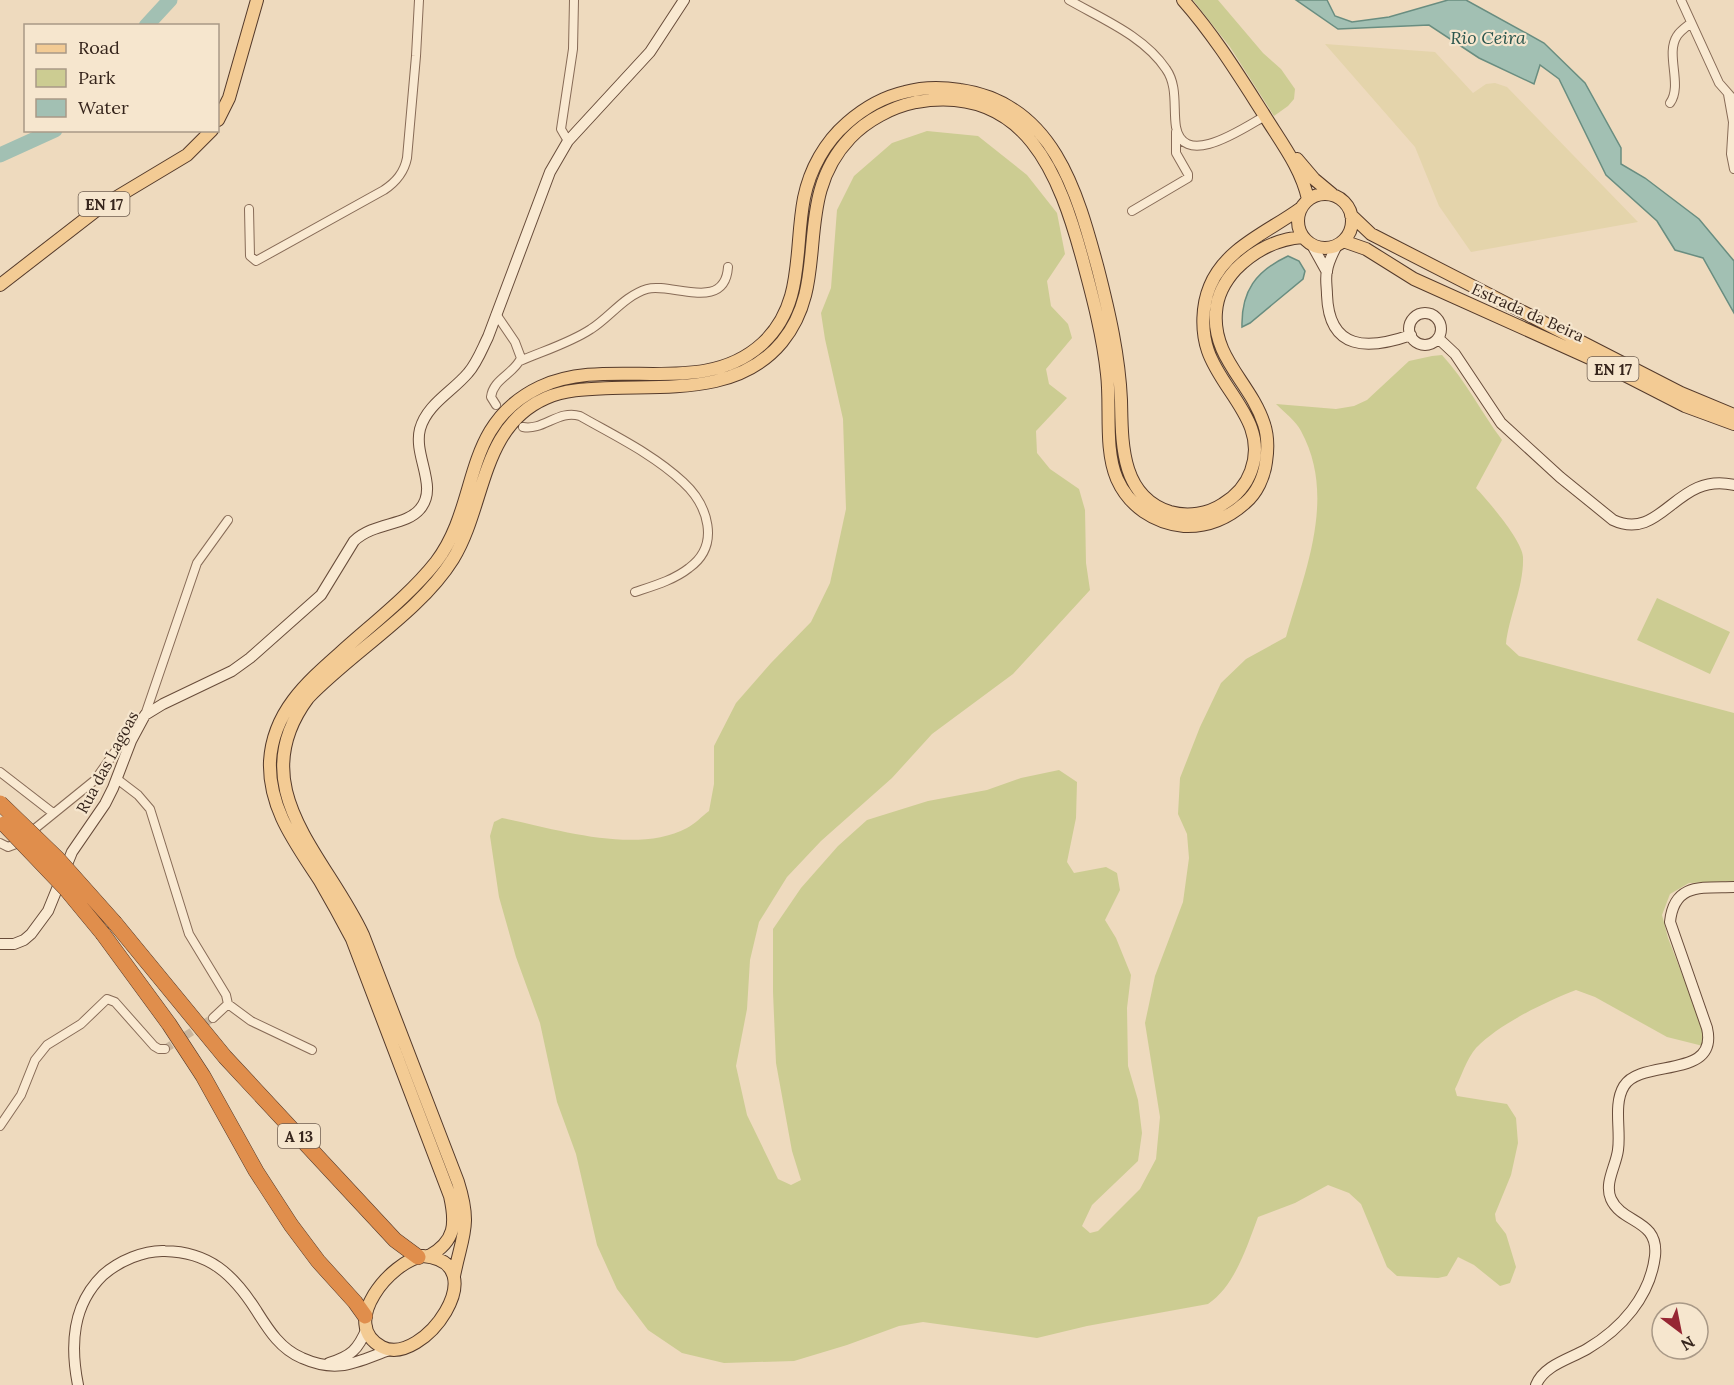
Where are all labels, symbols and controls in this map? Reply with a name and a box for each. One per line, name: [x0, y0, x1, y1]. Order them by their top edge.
legend: [24, 24, 219, 132]
water label: Rio Ceira: [1450, 26, 1526, 49]
text: Road: [78, 36, 120, 59]
text: Park: [78, 66, 116, 89]
text: Water: [78, 96, 129, 119]
road number: EN 17: [78, 192, 130, 216]
street label: Estrada da Beira: [1469, 278, 1587, 346]
road number: EN 17: [1588, 357, 1638, 381]
street label: Rua das Lagoas: [72, 707, 142, 817]
road number: A 13: [278, 1124, 320, 1148]
north arrow: [1650, 1301, 1710, 1361]
text: N: [1677, 1332, 1698, 1355]

